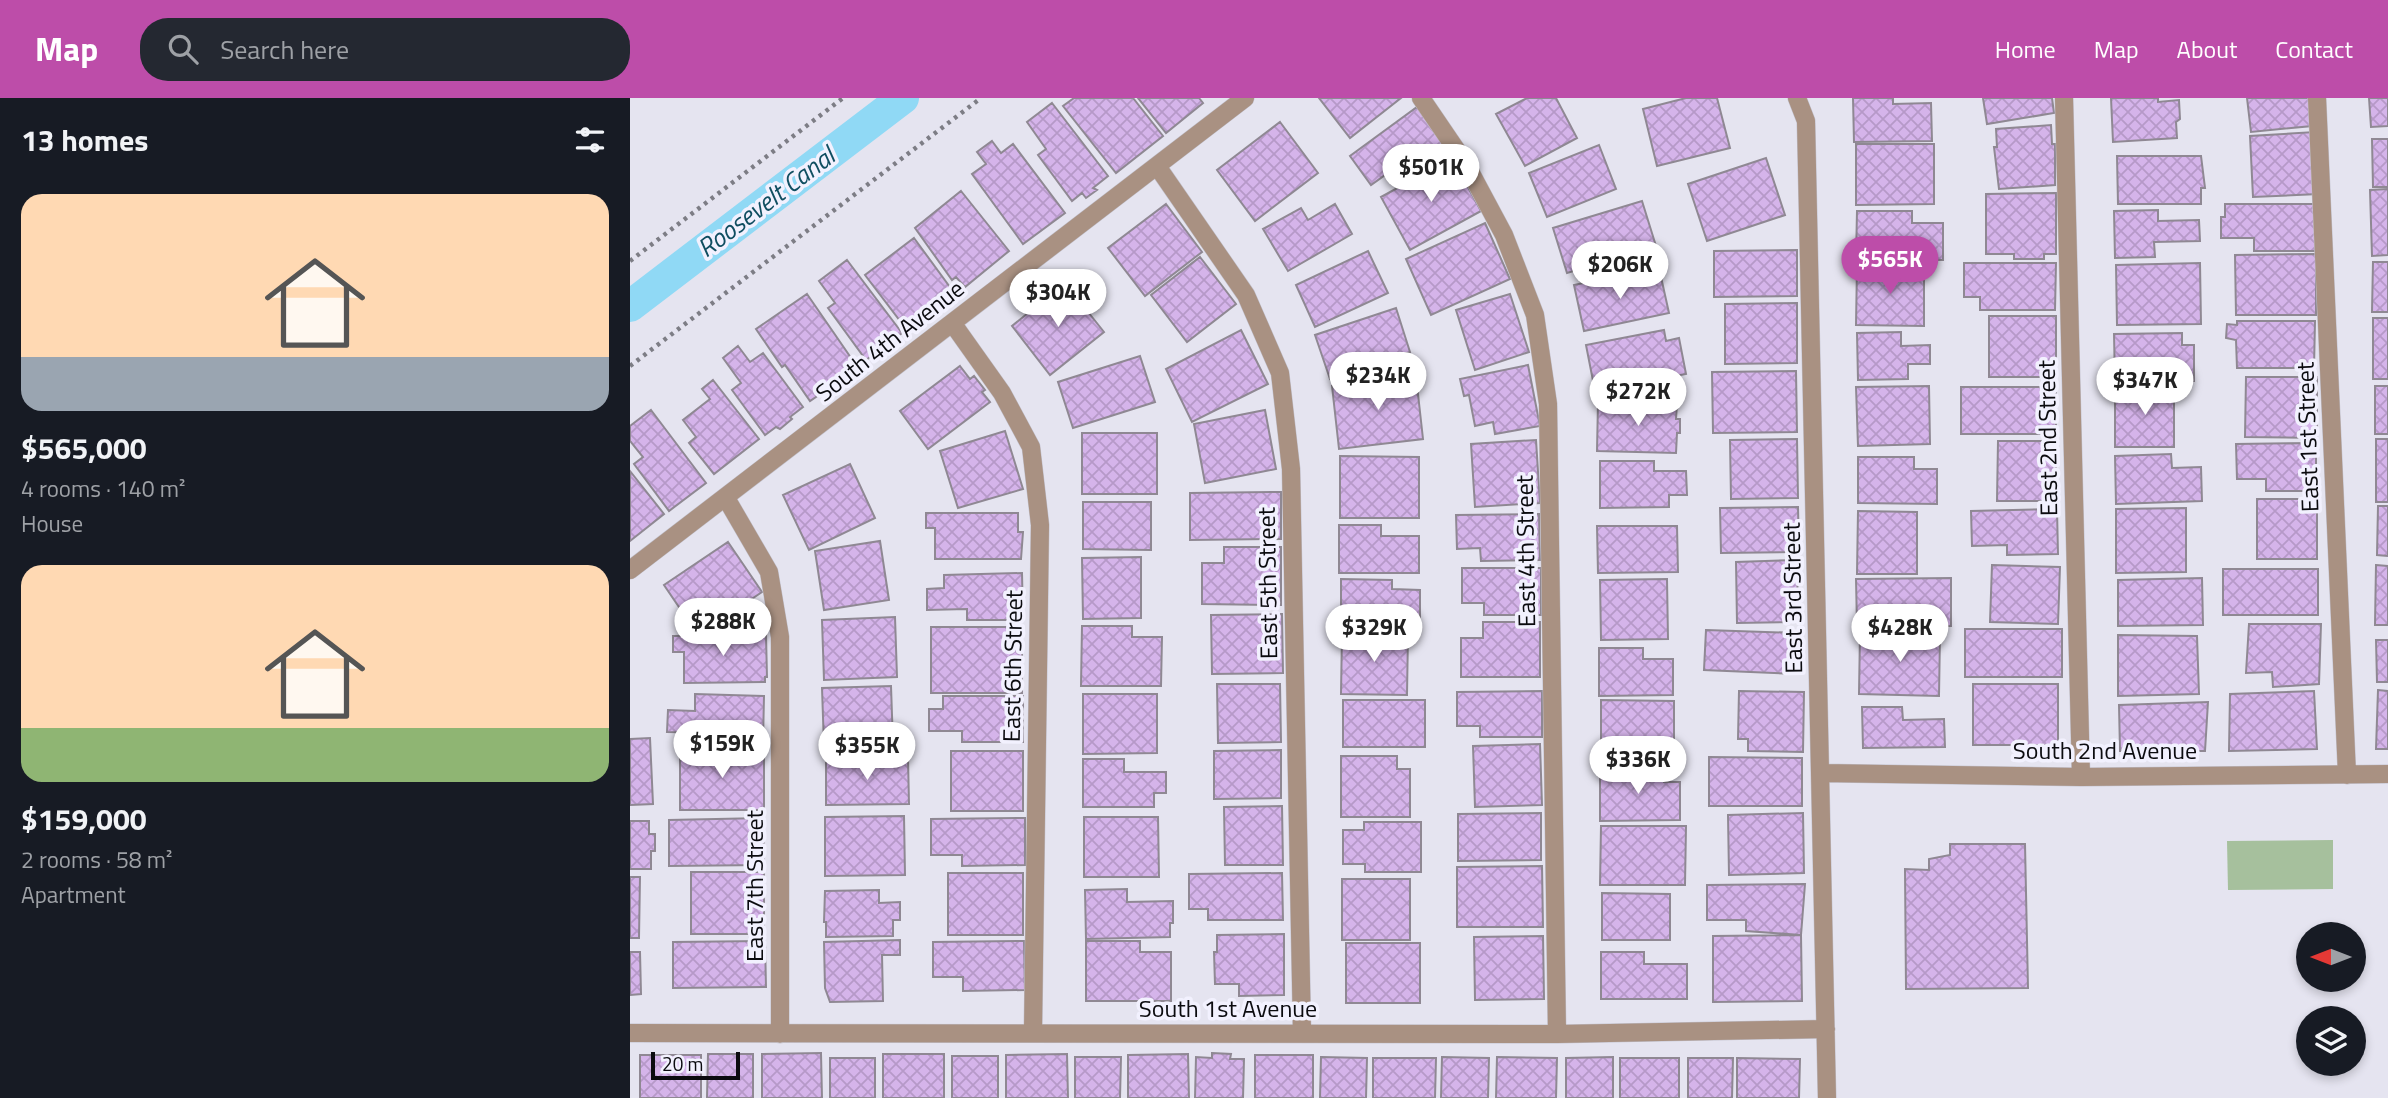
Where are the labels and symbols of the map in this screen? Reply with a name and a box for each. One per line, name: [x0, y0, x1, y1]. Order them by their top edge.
water label: Roosevelt Canal: [689, 135, 845, 266]
pin: $501K: [1382, 144, 1480, 204]
pin: $565K: [1841, 236, 1939, 296]
pin: $206K: [1571, 242, 1669, 301]
pin: $304K: [1009, 270, 1107, 329]
street label: South 4th Avenue: [807, 271, 971, 410]
pin: $234K: [1329, 352, 1427, 412]
pin: $347K: [2096, 358, 2194, 417]
street label: East 2nd Street: [2028, 359, 2066, 516]
street label: East 1st Street: [2286, 361, 2328, 513]
pin: $272K: [1589, 368, 1687, 428]
street label: East 4th Street: [1506, 474, 1544, 627]
street label: East 5th Street: [1248, 506, 1286, 659]
street label: East 3rd Street: [1773, 521, 1811, 674]
street label: East 6th Street: [993, 589, 1031, 742]
pin: $288K: [674, 598, 772, 658]
pin: $329K: [1325, 604, 1423, 664]
pin: $428K: [1851, 604, 1949, 664]
pin: $159K: [673, 720, 771, 780]
pin: $355K: [818, 722, 916, 782]
street label: South 2nd Avenue: [2013, 732, 2197, 768]
pin: $336K: [1589, 736, 1687, 796]
street label: East 7th Street: [736, 809, 772, 962]
north arrow: [2296, 922, 2366, 992]
street label: South 1st Avenue: [1139, 990, 1317, 1026]
scale bar: [651, 1049, 740, 1081]

